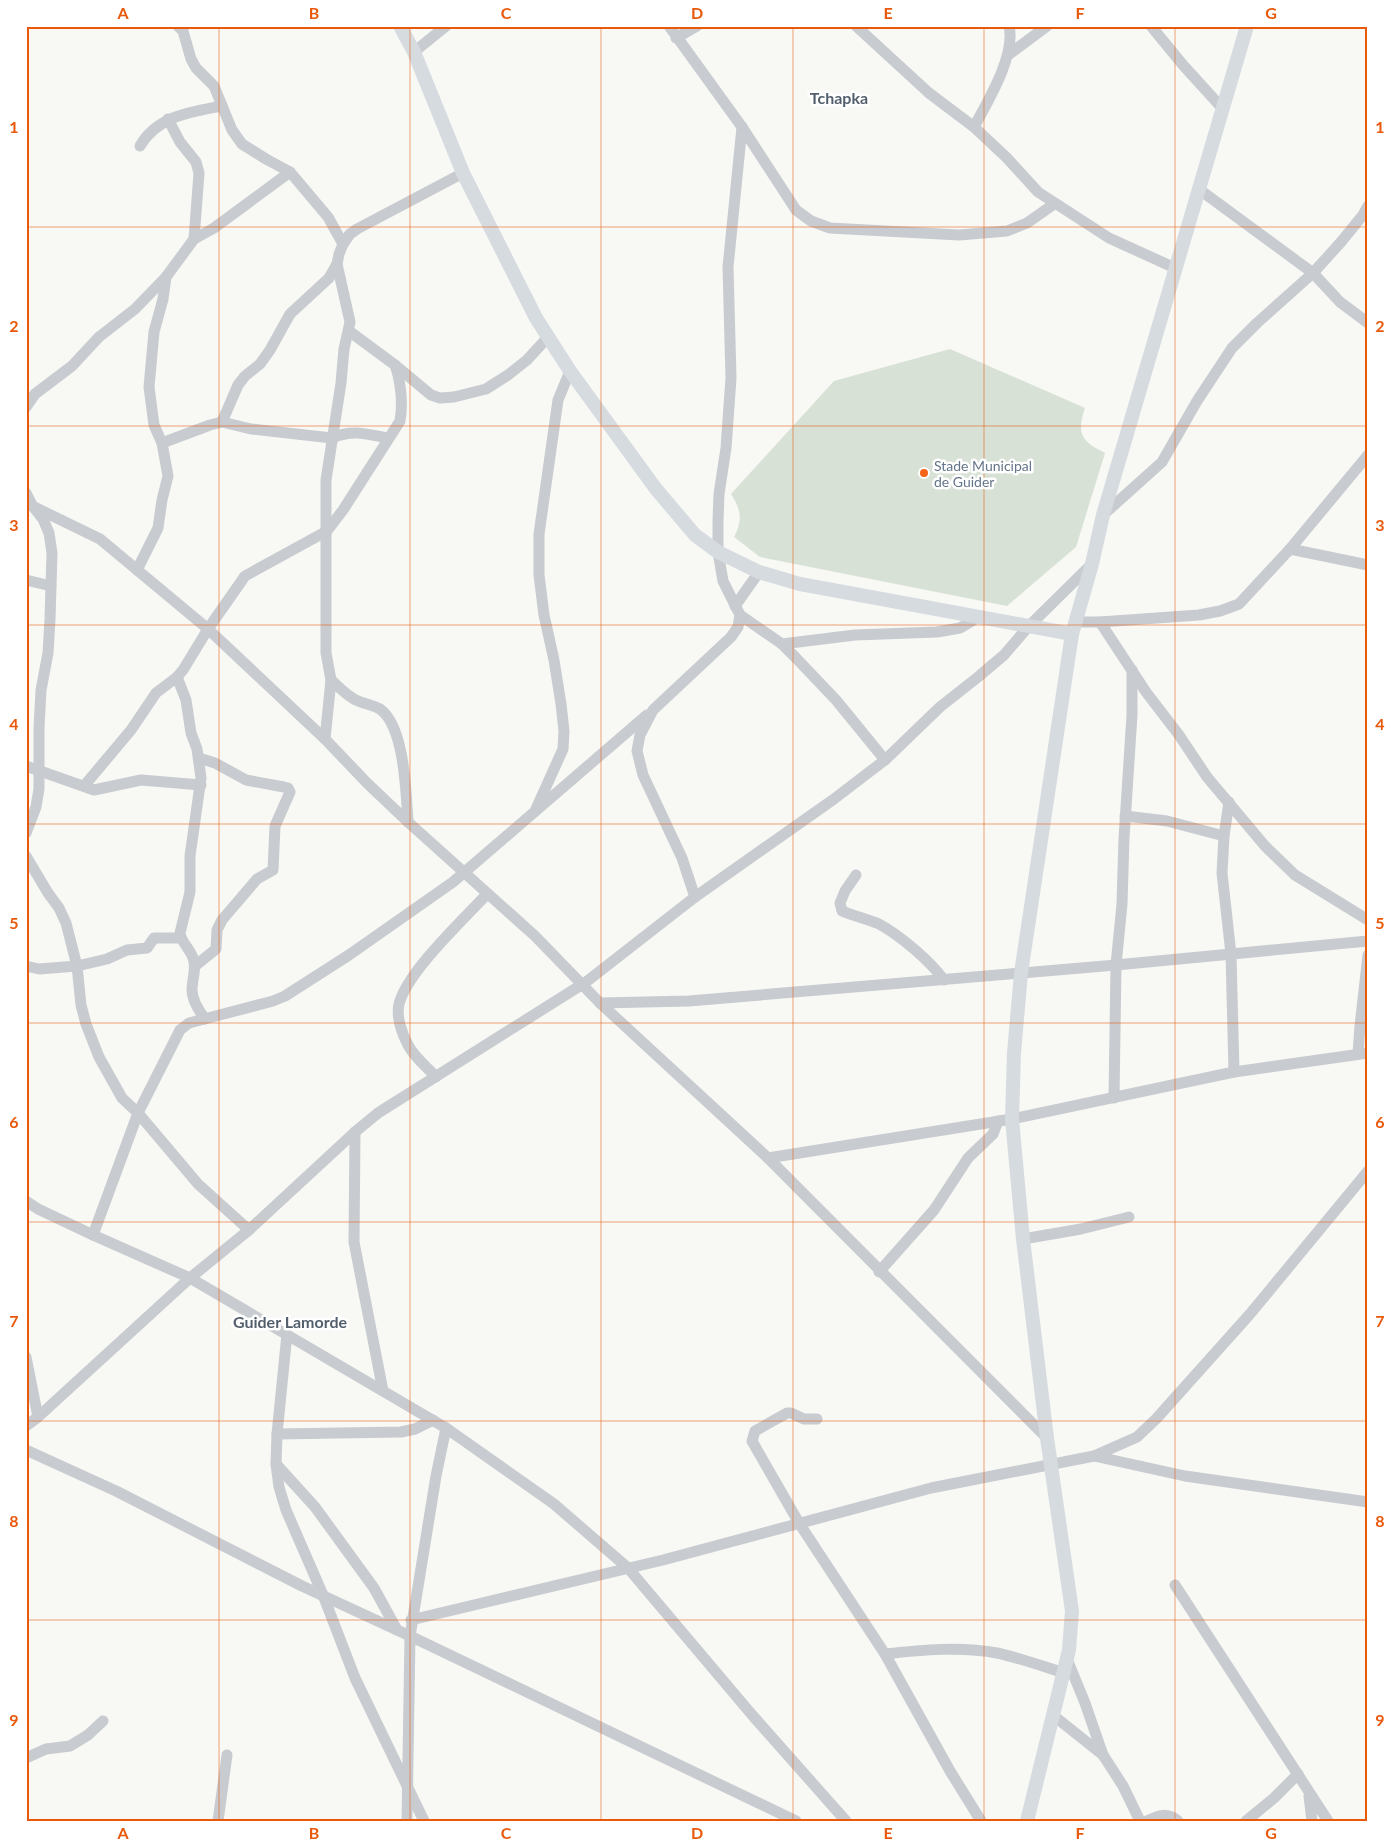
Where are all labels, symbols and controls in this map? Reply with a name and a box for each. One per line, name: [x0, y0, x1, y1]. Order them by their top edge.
text: A: [116, 3, 129, 22]
text: B: [309, 3, 319, 22]
text: C: [501, 3, 512, 22]
text: D: [691, 3, 703, 22]
text: E: [883, 3, 893, 22]
text: F: [1075, 3, 1085, 22]
text: G: [1265, 3, 1277, 22]
district label: Tchapka: [810, 88, 868, 107]
text: 1: [9, 117, 19, 136]
text: 1: [1375, 117, 1385, 136]
text: 2: [9, 316, 19, 335]
text: 2: [1375, 316, 1385, 335]
place label: Stade Municipal de Guider: [934, 457, 1032, 490]
marker: Stade Municipal de Guider: [918, 467, 930, 479]
text: 3: [9, 515, 19, 534]
text: 3: [1375, 515, 1385, 534]
text: 4: [9, 714, 19, 733]
text: 4: [1375, 714, 1385, 733]
text: 5: [9, 913, 19, 932]
text: 5: [1375, 913, 1385, 932]
text: 6: [9, 1112, 19, 1131]
text: 6: [1375, 1112, 1385, 1131]
text: 7: [9, 1311, 19, 1330]
text: 7: [1375, 1311, 1385, 1330]
district label: Guider Lamorde: [233, 1312, 348, 1331]
text: 8: [9, 1511, 19, 1530]
text: 8: [1375, 1511, 1385, 1530]
text: 9: [9, 1710, 19, 1729]
text: 9: [1375, 1710, 1385, 1729]
text: A: [116, 1823, 129, 1842]
text: B: [309, 1823, 319, 1842]
text: C: [501, 1823, 512, 1842]
text: D: [691, 1823, 703, 1842]
text: E: [883, 1823, 893, 1842]
text: F: [1075, 1823, 1085, 1842]
text: G: [1265, 1823, 1277, 1842]

